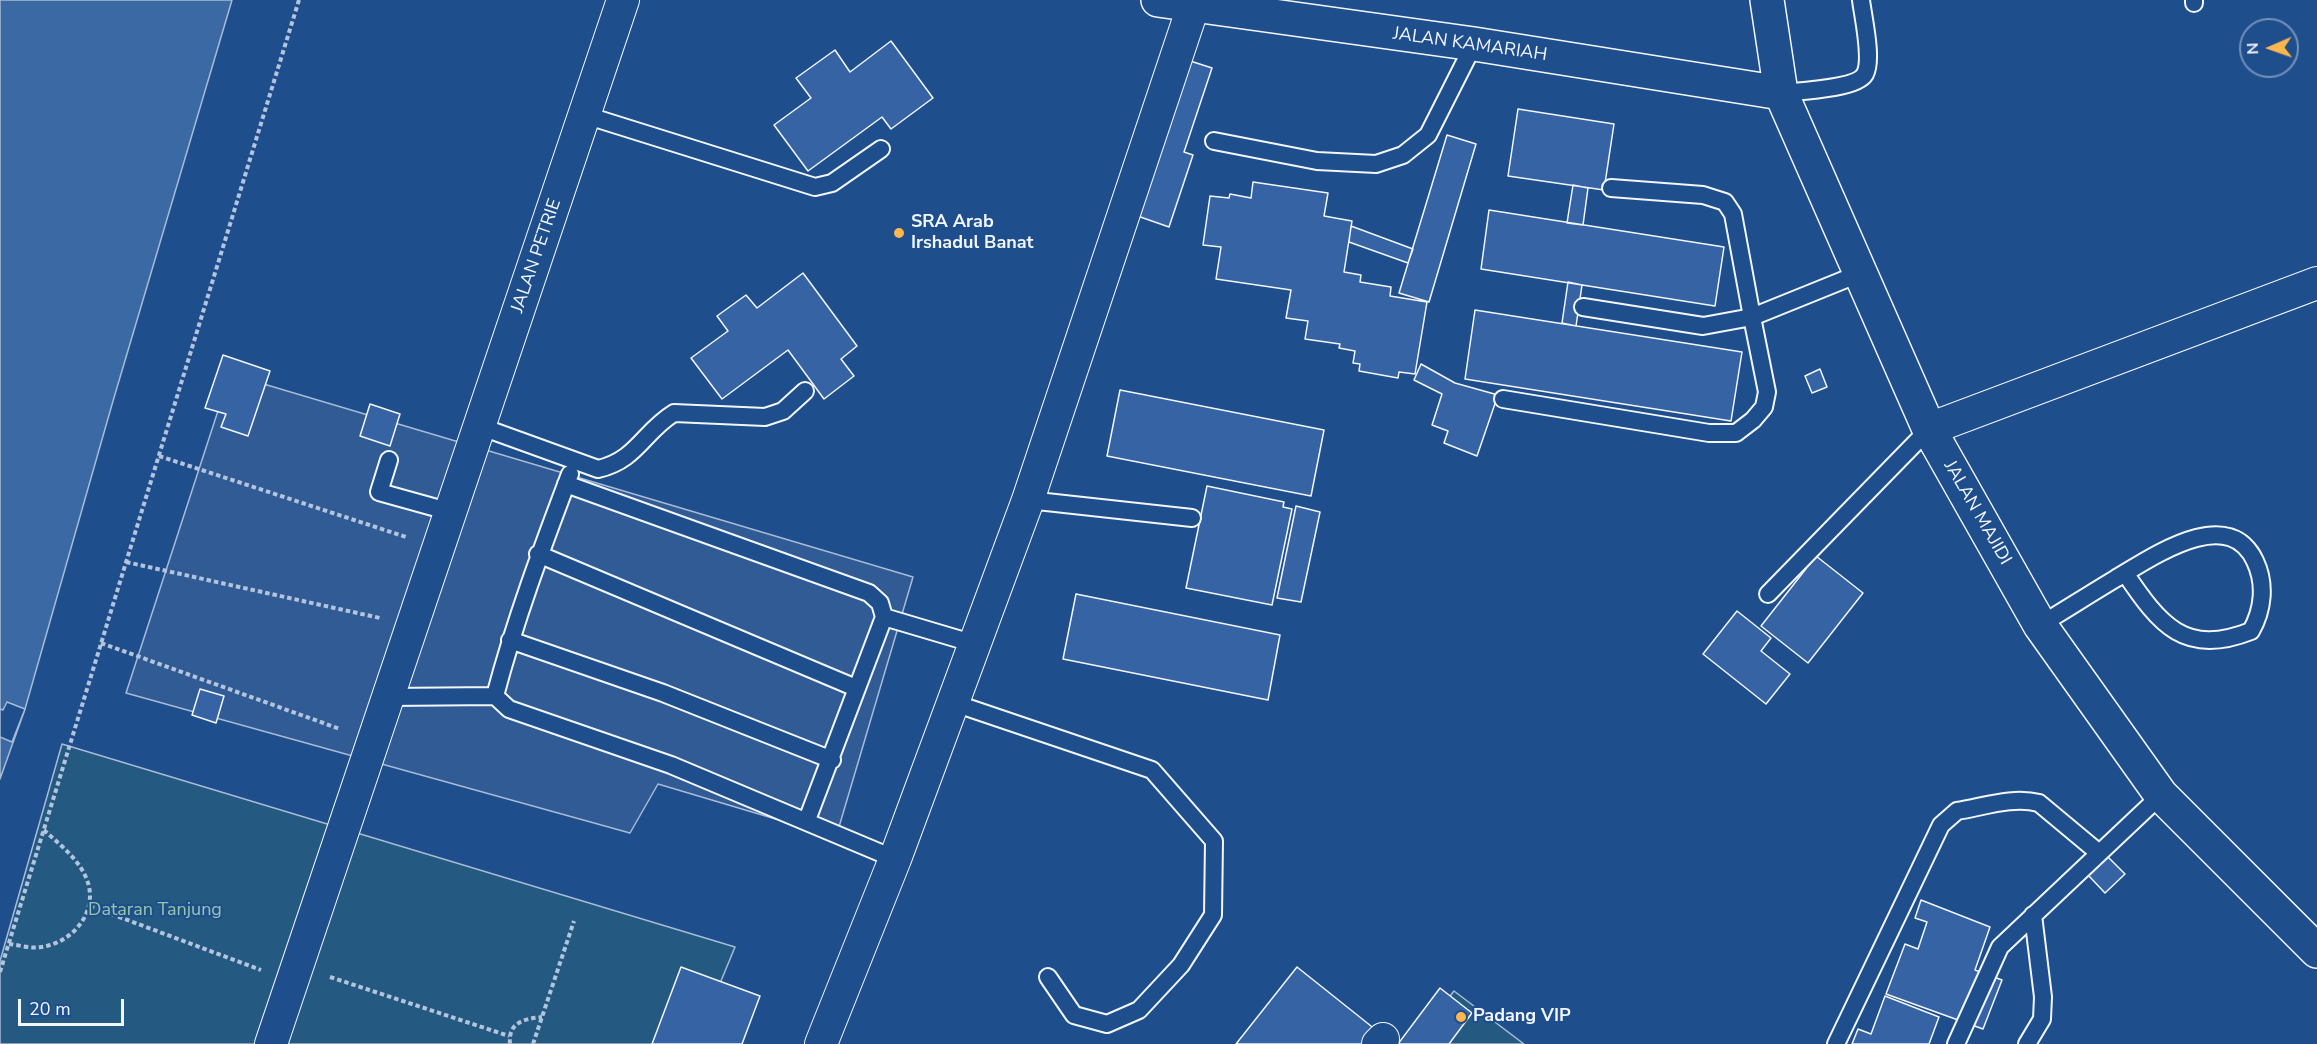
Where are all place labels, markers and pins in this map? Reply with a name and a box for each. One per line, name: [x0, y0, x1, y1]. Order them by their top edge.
place label: SRA Arab Irshadul Banat: [911, 212, 1034, 254]
marker: SRA Arab Irshadul Banat: [892, 226, 906, 240]
place label: Padang VIP: [1473, 1006, 1571, 1028]
marker: Padang VIP: [1454, 1010, 1468, 1024]

